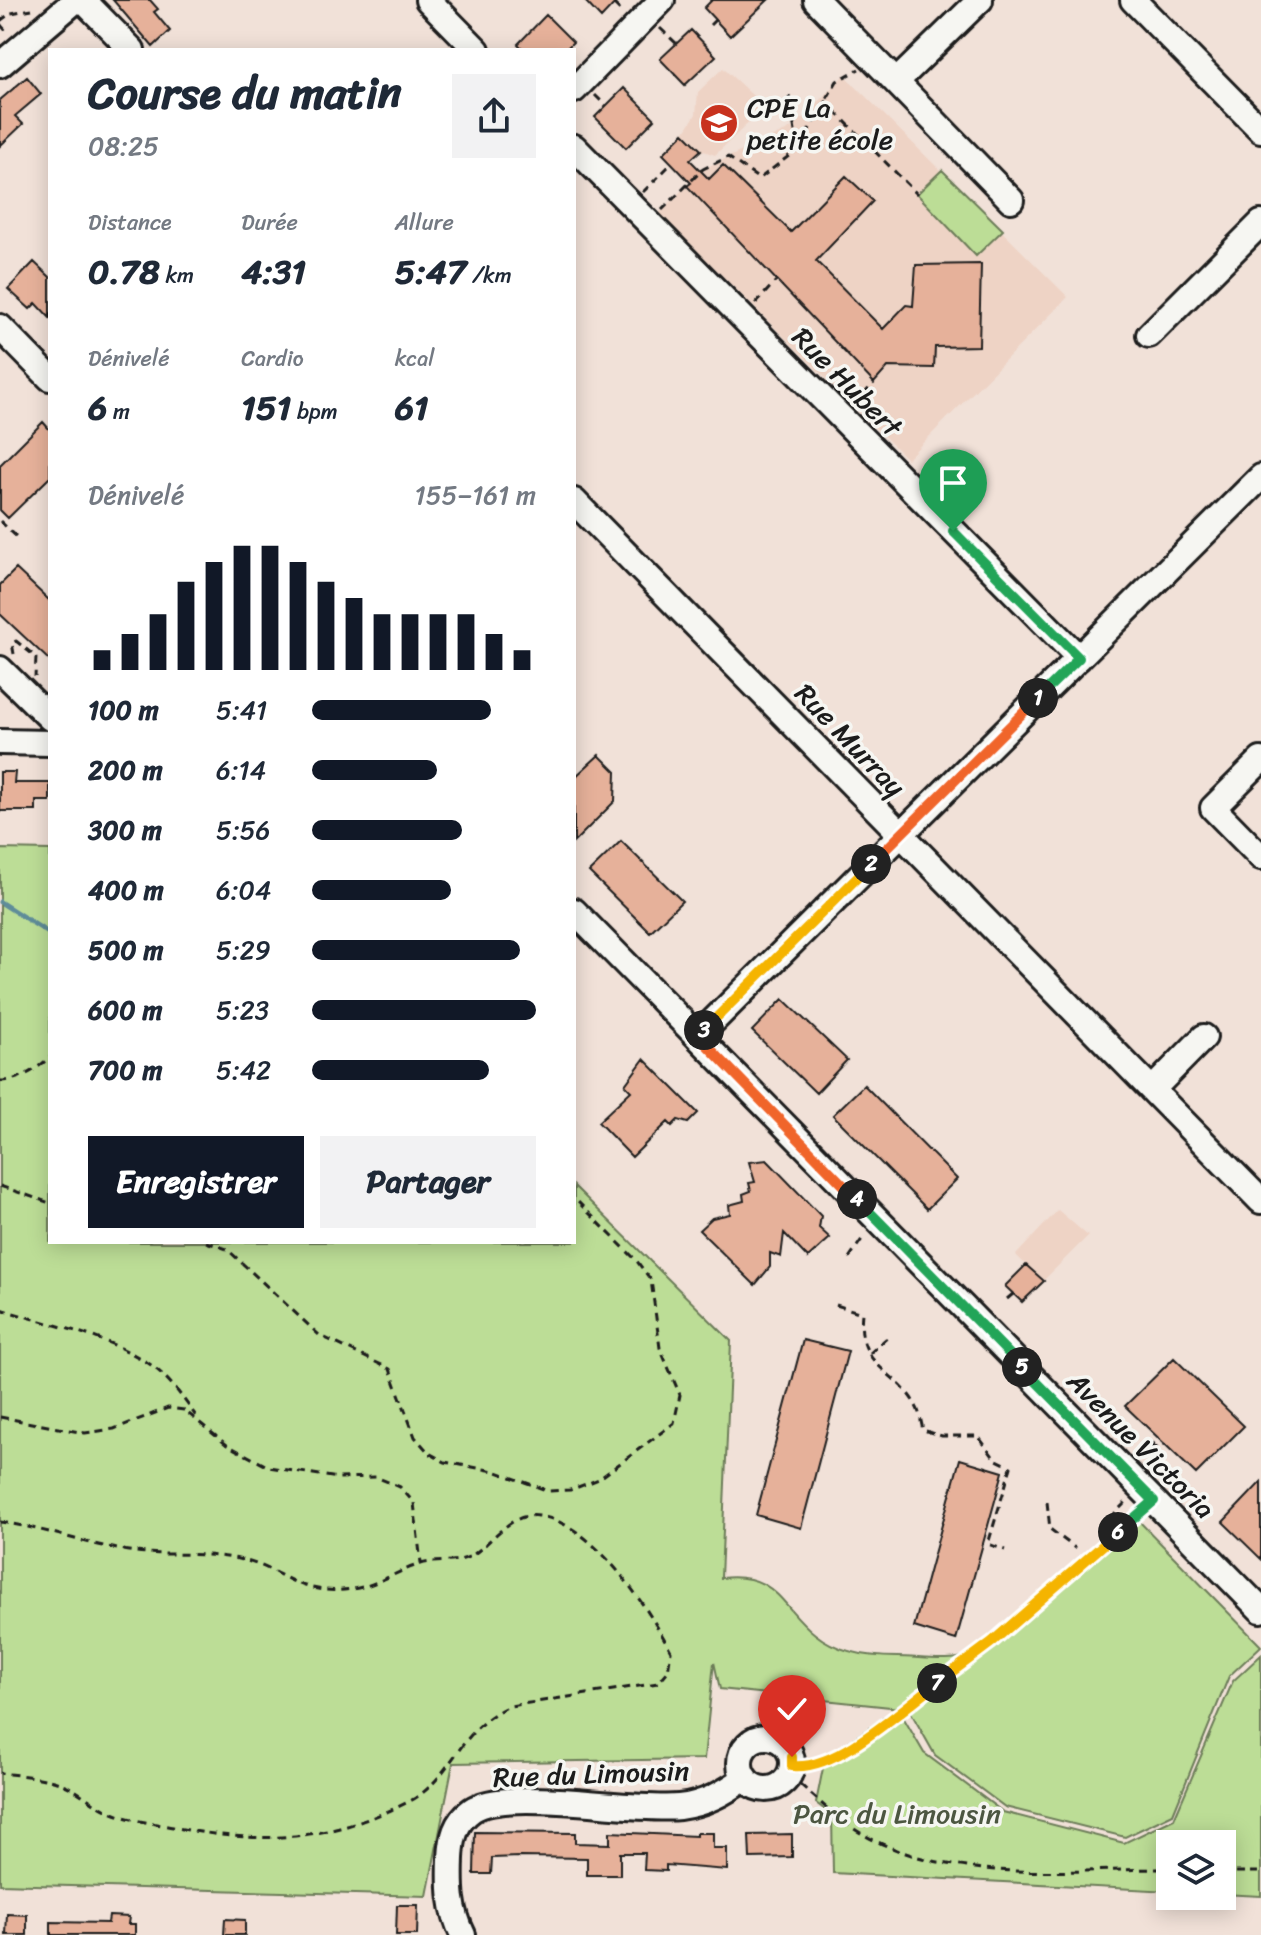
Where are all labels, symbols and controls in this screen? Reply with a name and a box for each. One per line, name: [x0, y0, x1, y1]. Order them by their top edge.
text: Course du matin: [88, 54, 402, 132]
button: share: [452, 74, 536, 158]
place label: CPE La petite école: [745, 83, 893, 164]
school or university icon: CPE La petite école: [698, 102, 740, 144]
text: 08:25: [88, 123, 159, 169]
text: Distance: [88, 203, 172, 242]
text: Durée: [241, 203, 298, 242]
text: Allure: [395, 203, 454, 242]
text: 0.78: [88, 242, 160, 302]
text: 4:31: [241, 242, 306, 302]
text: 5:47: [395, 242, 466, 302]
text: km: [160, 256, 194, 295]
text: /km: [466, 256, 512, 295]
street label: Rue Hubert: [780, 315, 915, 450]
text: Dénivelé: [88, 339, 170, 378]
text: Cardio: [241, 339, 304, 378]
text: kcal: [395, 339, 435, 378]
text: 6: [88, 378, 107, 438]
text: 151: [241, 378, 291, 438]
text: 61: [395, 378, 429, 438]
text: m: [107, 392, 130, 431]
text: bpm: [291, 392, 338, 431]
pin: [919, 449, 987, 531]
icon: arrive: [931, 461, 975, 505]
text: Dénivelé: [88, 472, 184, 518]
text: 155–161 m: [415, 472, 536, 518]
street label: Rue Murray: [782, 671, 918, 809]
pin: 1: [1018, 678, 1058, 718]
text: 1: [1033, 678, 1043, 717]
text: 100 m: [88, 687, 159, 733]
text: 5:41: [216, 687, 267, 733]
text: 200 m: [88, 747, 163, 793]
text: 6:14: [216, 747, 266, 793]
text: 300 m: [88, 807, 162, 853]
text: 5:56: [216, 807, 270, 853]
pin: 2: [851, 844, 891, 884]
text: 2: [865, 844, 877, 883]
text: 400 m: [88, 867, 164, 913]
text: 6:04: [216, 867, 271, 913]
text: 500 m: [88, 927, 163, 973]
text: 5:29: [216, 927, 271, 973]
text: 600 m: [88, 987, 162, 1033]
text: 5:23: [216, 987, 269, 1033]
pin: 3: [684, 1010, 724, 1050]
text: 3: [698, 1010, 710, 1049]
text: 700 m: [88, 1047, 162, 1093]
text: 5:42: [216, 1047, 271, 1093]
button: Enregistrer: [88, 1136, 304, 1228]
button: Partager: [320, 1136, 536, 1228]
pin: 4: [837, 1179, 877, 1219]
text: 4: [850, 1179, 864, 1218]
pin: 5: [1002, 1347, 1042, 1387]
text: 5: [1015, 1347, 1029, 1386]
street label: Avenue Victoria: [1054, 1358, 1227, 1531]
pin: 6: [1098, 1512, 1138, 1552]
text: 6: [1112, 1512, 1124, 1551]
pin: 7: [917, 1663, 957, 1703]
text: 7: [931, 1663, 943, 1702]
pin: [758, 1675, 826, 1757]
icon: check: [770, 1687, 814, 1731]
street label: Rue du Limousin: [492, 1746, 690, 1802]
park label: Parc du Limousin: [793, 1789, 1001, 1838]
map controls: [1156, 1830, 1236, 1910]
button: layers: [1156, 1830, 1236, 1910]

